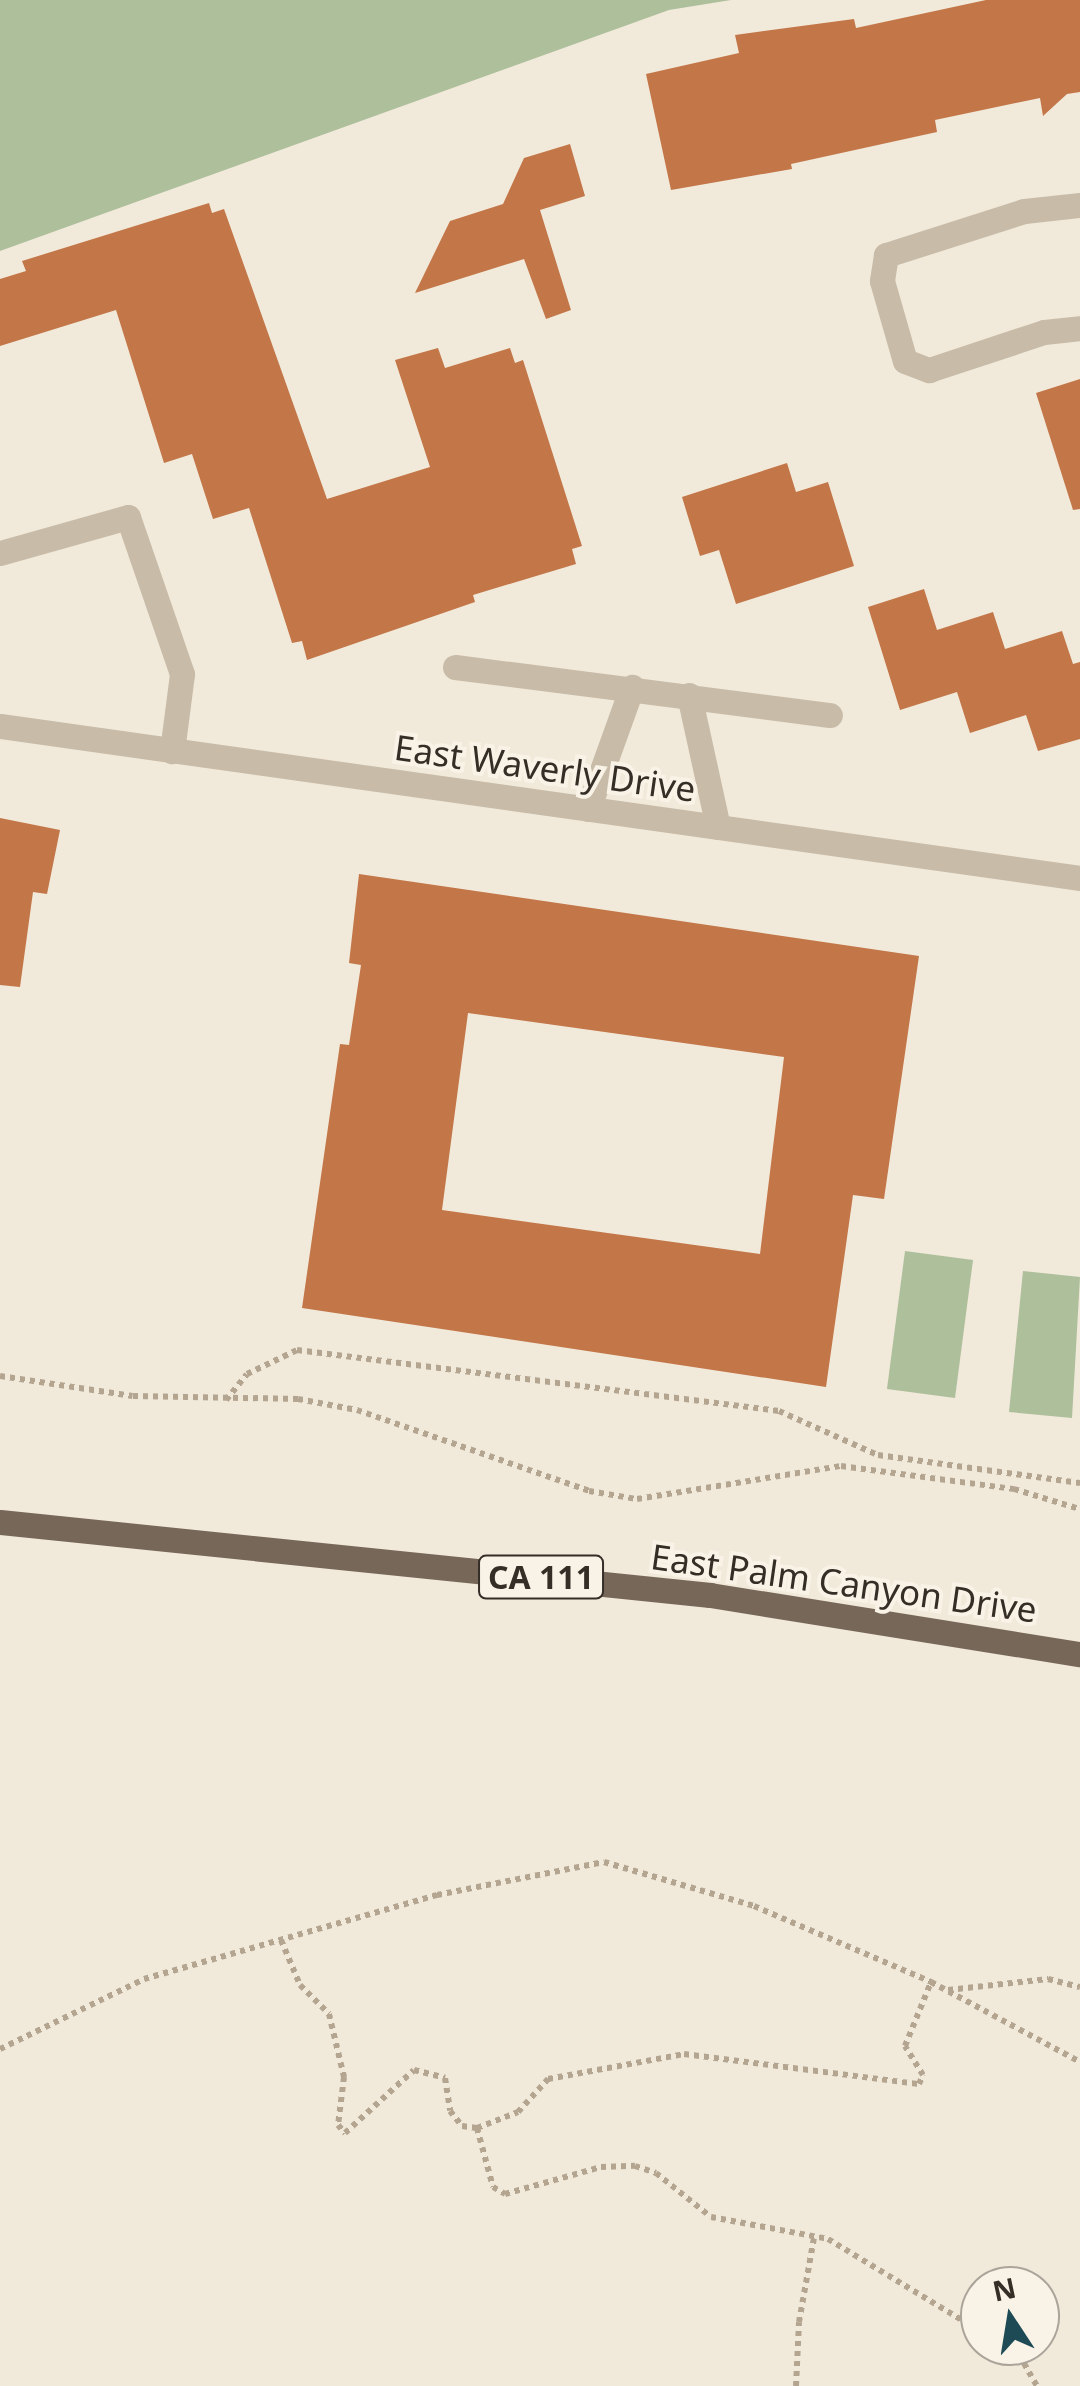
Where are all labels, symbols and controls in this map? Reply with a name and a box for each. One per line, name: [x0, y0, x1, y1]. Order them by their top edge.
street label: East Waverly Drive: [392, 726, 698, 810]
street label: East Palm Canyon Drive: [648, 1535, 1040, 1631]
road number: CA 111: [476, 1550, 606, 1604]
north arrow: [960, 2266, 1060, 2366]
text: N: [989, 2268, 1019, 2310]

